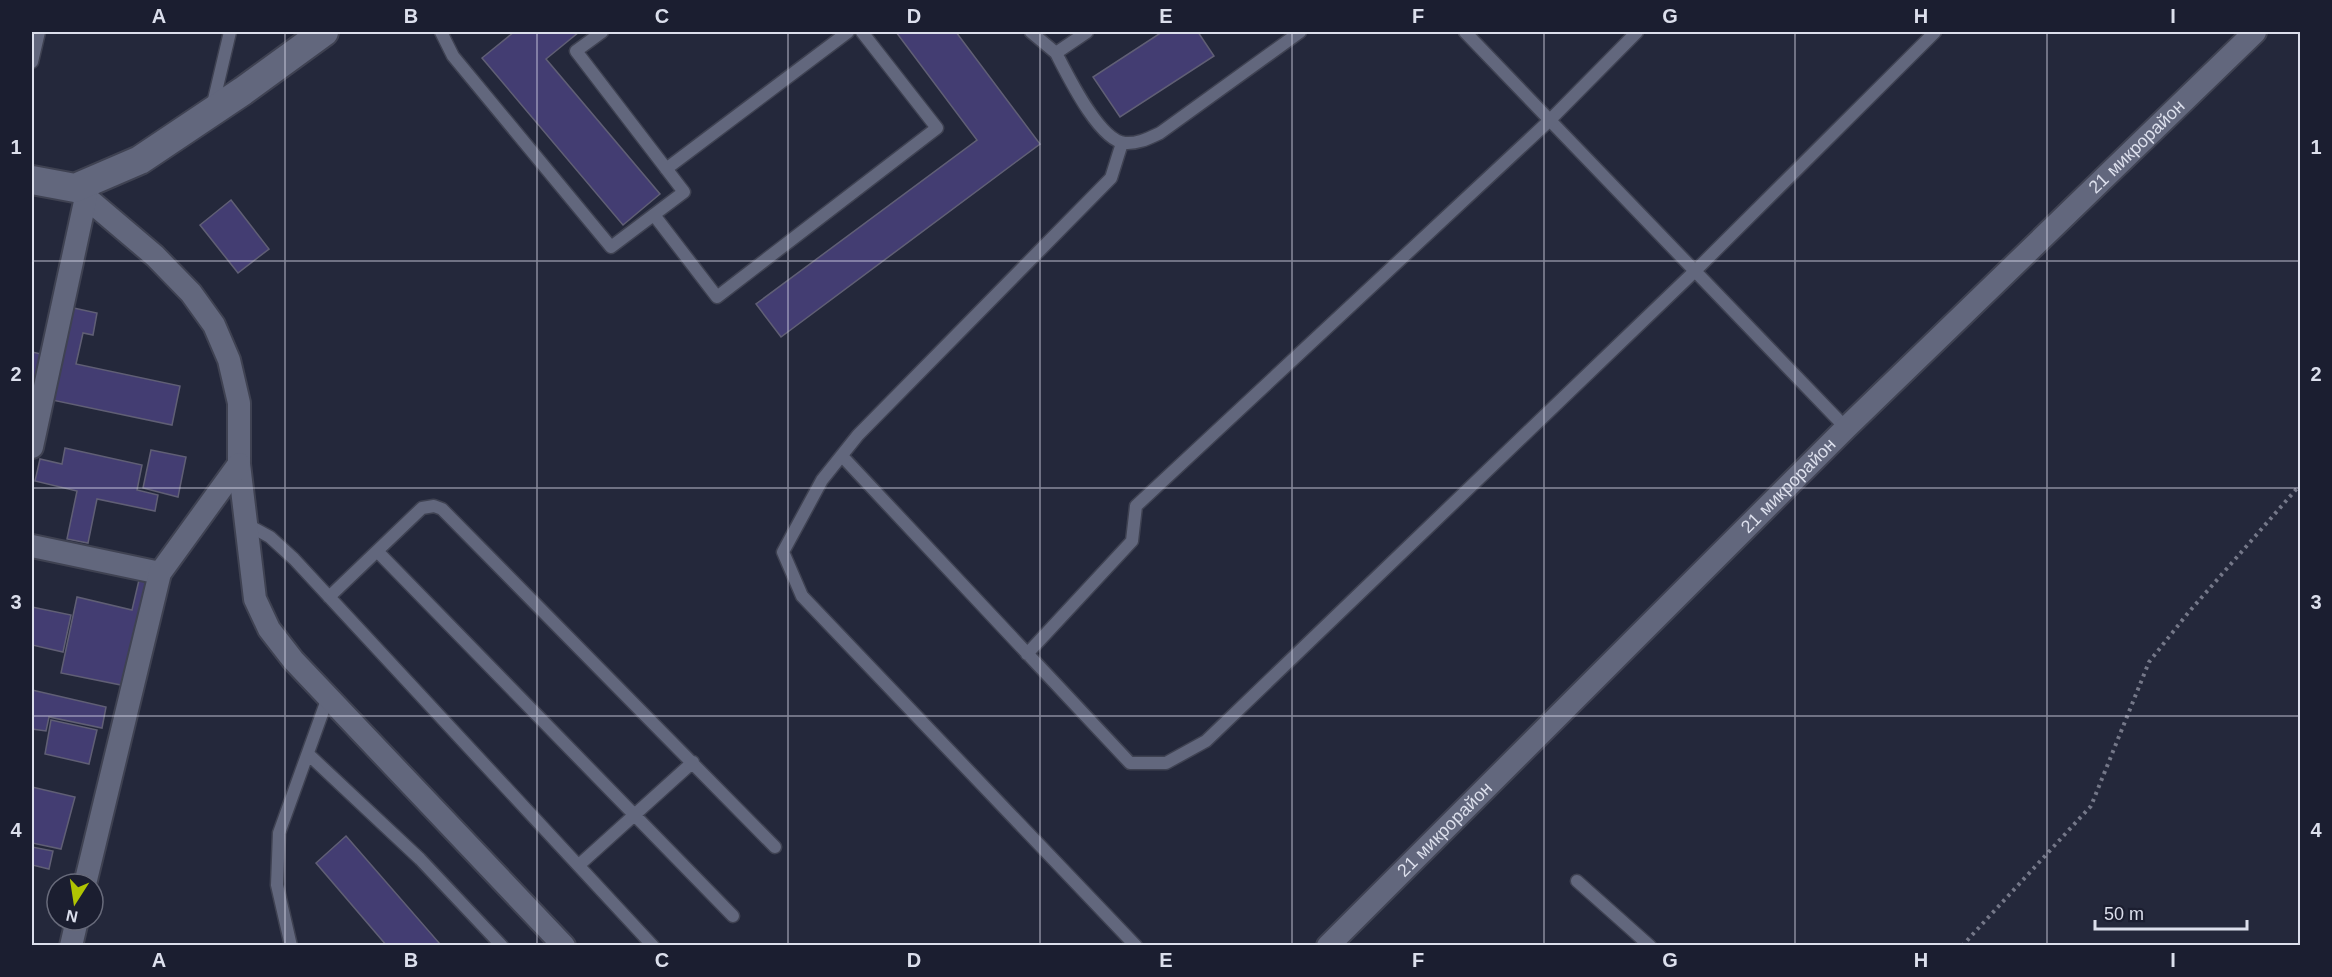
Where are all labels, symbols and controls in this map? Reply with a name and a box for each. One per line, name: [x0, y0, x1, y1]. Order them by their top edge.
text: A: [152, 5, 166, 27]
text: B: [404, 5, 418, 27]
text: C: [655, 5, 669, 27]
text: D: [907, 5, 921, 27]
text: E: [1159, 5, 1173, 27]
text: F: [1412, 5, 1424, 27]
text: G: [1662, 5, 1678, 27]
text: H: [1914, 5, 1928, 27]
text: I: [2170, 5, 2176, 27]
street label: 21 микрорайон: [2085, 96, 2189, 197]
text: 1: [10, 136, 22, 158]
text: 1: [2310, 136, 2322, 158]
text: 2: [10, 363, 22, 385]
text: 2: [2310, 363, 2322, 385]
street label: 21 микрорайон: [1737, 434, 1840, 537]
text: 3: [10, 591, 22, 613]
text: 3: [2310, 591, 2322, 613]
street label: 21 микрорайон: [1393, 778, 1496, 881]
text: 4: [10, 819, 22, 841]
text: 4: [2310, 819, 2322, 841]
north arrow: [45, 872, 105, 932]
scale bar: [2095, 893, 2246, 931]
text: 50 m: [2104, 904, 2144, 924]
text: N: [65, 907, 79, 926]
text: A: [152, 949, 166, 971]
text: B: [404, 949, 418, 971]
text: C: [655, 949, 669, 971]
text: D: [907, 949, 921, 971]
text: E: [1159, 949, 1173, 971]
text: F: [1412, 949, 1424, 971]
text: G: [1662, 949, 1678, 971]
text: H: [1914, 949, 1928, 971]
text: I: [2170, 949, 2176, 971]

